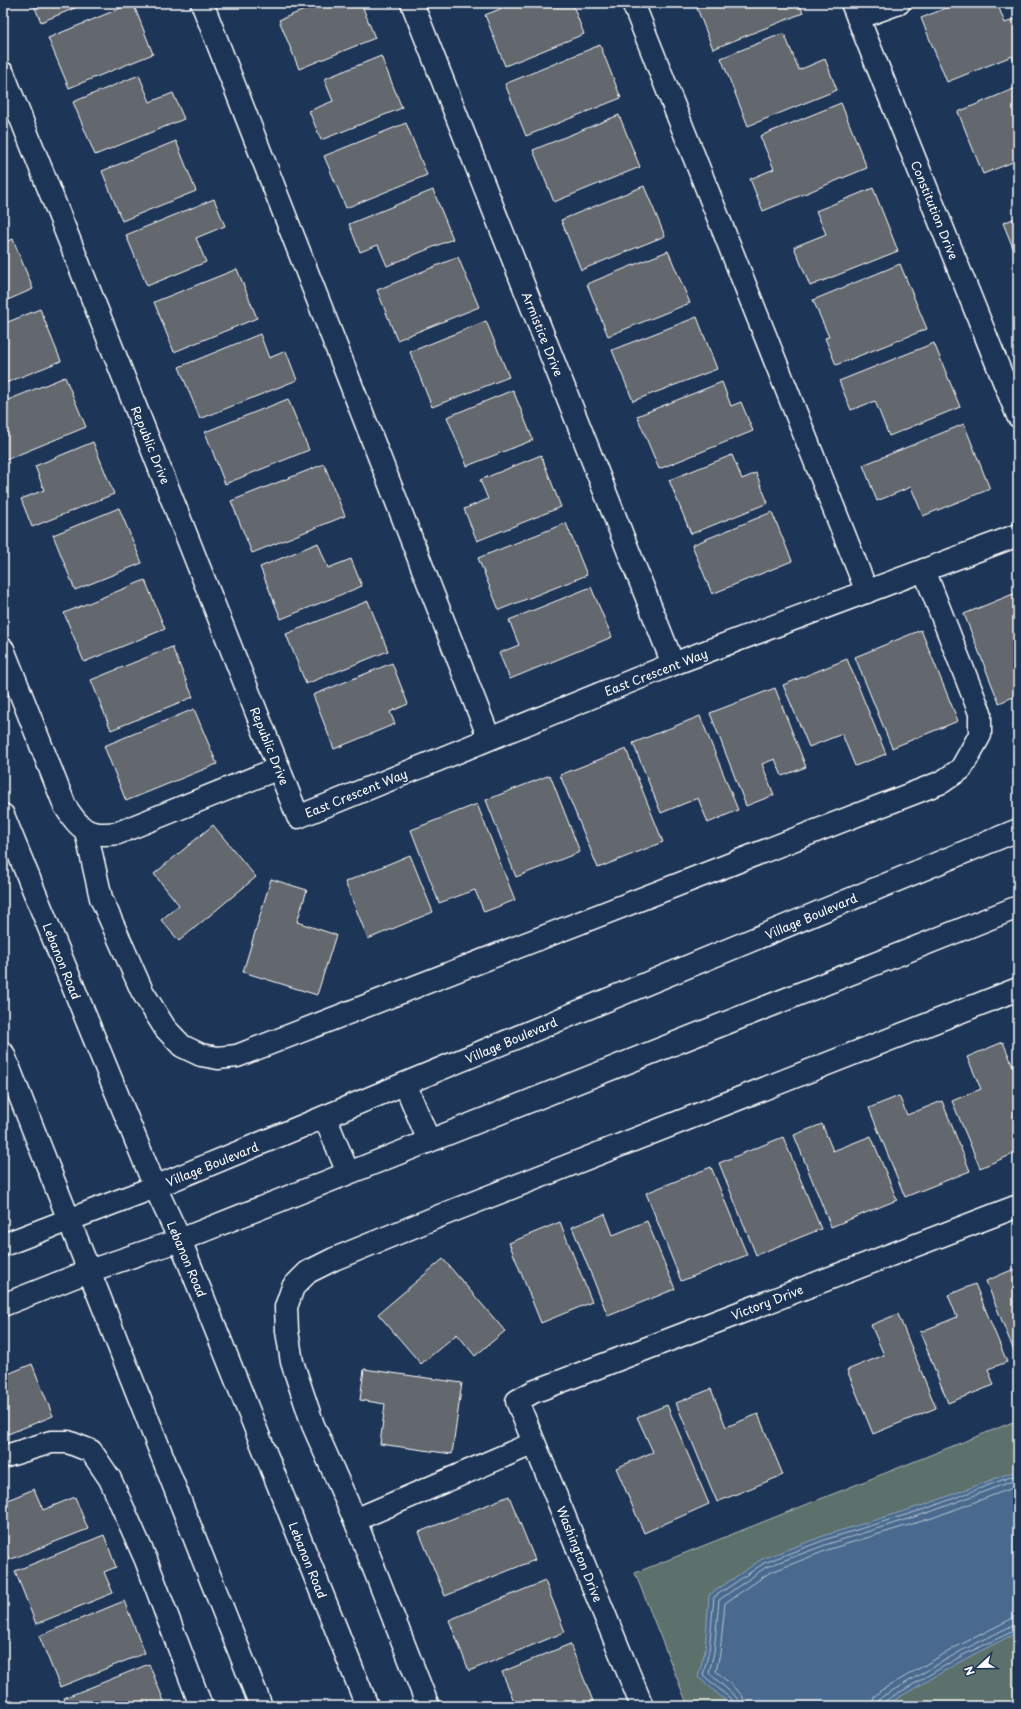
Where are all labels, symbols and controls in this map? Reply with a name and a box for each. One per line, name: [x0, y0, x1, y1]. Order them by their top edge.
street label: Constitution Drive: [907, 158, 963, 262]
street label: Armistice Drive: [518, 289, 568, 379]
street label: Republic Drive: [127, 403, 175, 487]
street label: East Crescent Way: [602, 644, 710, 700]
street label: Republic Drive: [246, 704, 294, 788]
street label: East Crescent Way: [302, 764, 410, 822]
street label: Village Boulevard: [762, 888, 860, 944]
street label: Lebanon Road: [38, 920, 86, 1002]
street label: Village Boulevard: [462, 1012, 560, 1068]
street label: Village Boulevard: [163, 1137, 262, 1191]
street label: Lebanon Road: [163, 1218, 211, 1300]
street label: Victory Drive: [728, 1280, 806, 1324]
street label: Washington Drive: [553, 1503, 607, 1605]
street label: Lebanon Road: [284, 1519, 332, 1601]
north arrow: [959, 1647, 999, 1687]
text: N: [960, 1663, 979, 1678]

